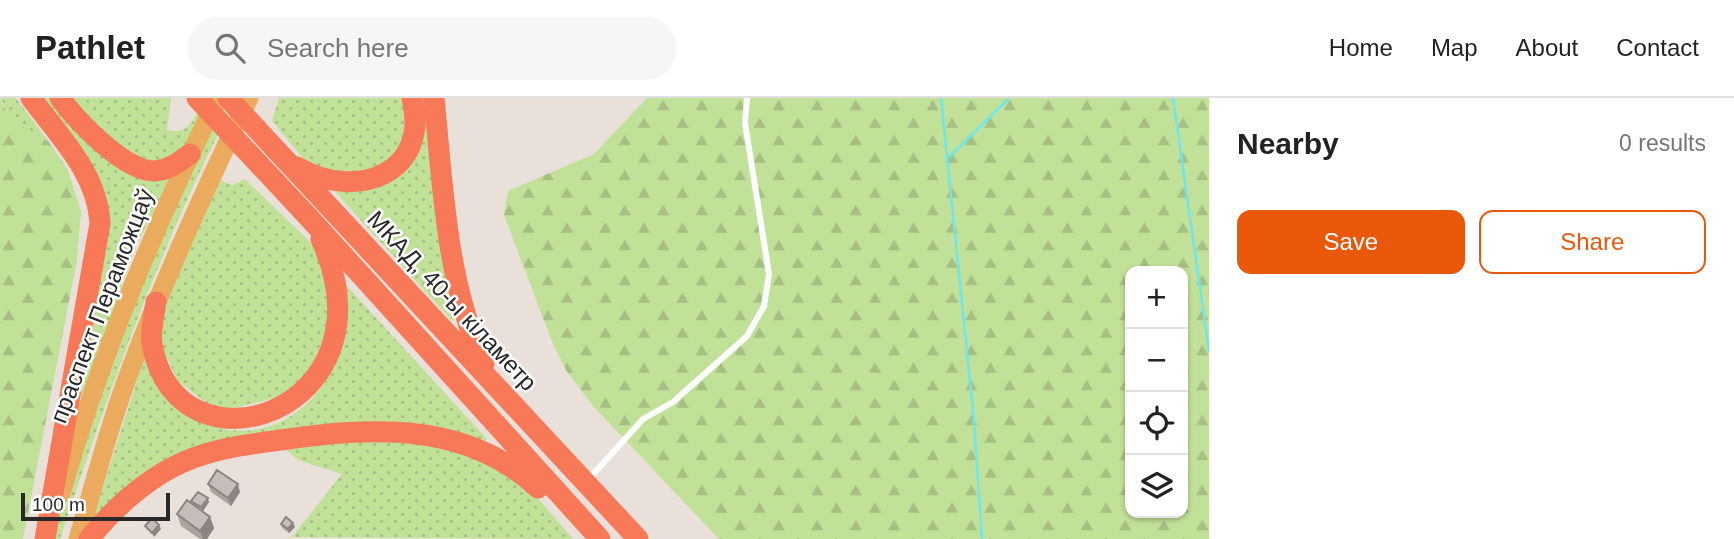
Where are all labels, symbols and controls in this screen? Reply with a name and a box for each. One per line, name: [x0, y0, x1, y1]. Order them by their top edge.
search box: [187, 17, 677, 80]
text: Pathlet: [35, 29, 145, 66]
icon: search: [211, 29, 249, 67]
text: Search here: [267, 33, 409, 63]
text: Home: [1329, 34, 1393, 61]
text: Map: [1431, 34, 1478, 61]
text: About: [1516, 34, 1578, 61]
text: Contact: [1616, 34, 1699, 61]
text: Nearby: [1237, 127, 1339, 160]
text: 0 results: [1619, 130, 1706, 156]
street label: праспект Пераможцаў: [44, 185, 159, 427]
street label: МКАД, 40-ы кіламетр: [362, 205, 543, 396]
button: Save: [1237, 210, 1465, 274]
button: Share: [1479, 210, 1706, 274]
map controls: [1125, 266, 1188, 518]
button: +: [1125, 266, 1188, 329]
button: −: [1125, 329, 1188, 392]
button: locate: [1125, 392, 1188, 455]
button: layers: [1125, 455, 1188, 518]
scale bar: [21, 490, 170, 522]
text: 100 m: [32, 494, 85, 515]

